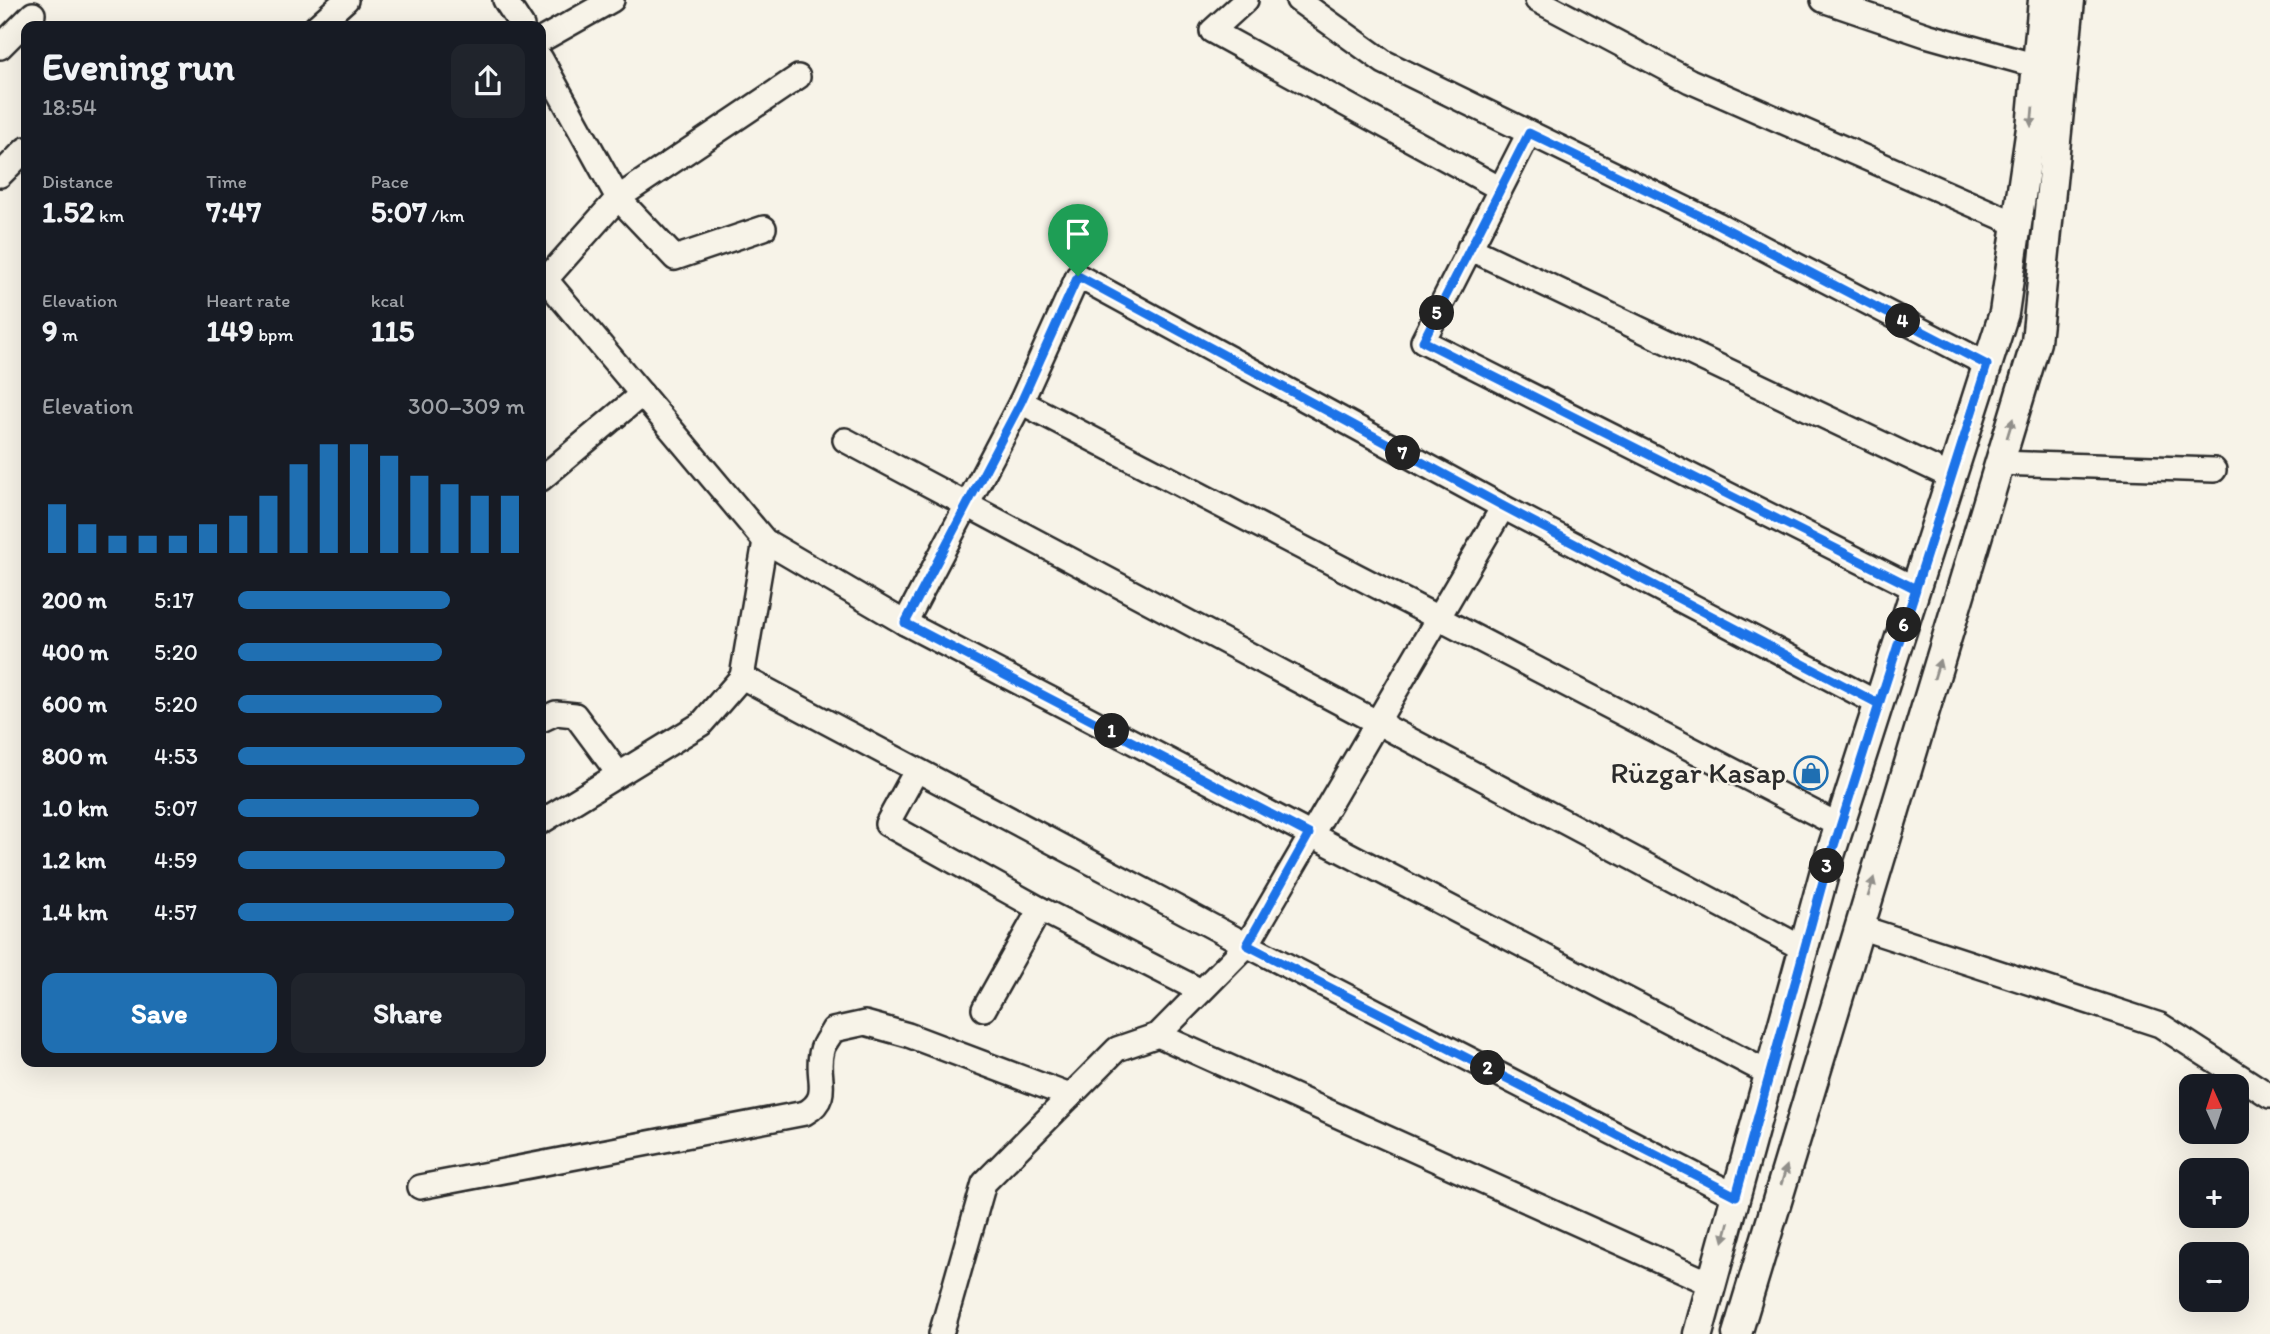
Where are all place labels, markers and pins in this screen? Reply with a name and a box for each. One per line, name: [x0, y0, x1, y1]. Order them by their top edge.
pin: [1048, 204, 1108, 276]
pin: 5: [1420, 296, 1454, 330]
pin: 4: [1885, 304, 1920, 338]
pin: 7: [1386, 435, 1420, 470]
pin: 6: [1886, 608, 1922, 642]
pin: 1: [1094, 714, 1130, 748]
place label: Rüzgar Kasap: [1610, 754, 1786, 791]
shop icon: Rüzgar Kasap: [1792, 754, 1830, 792]
pin: 3: [1810, 848, 1844, 884]
pin: 2: [1470, 1050, 1506, 1086]

